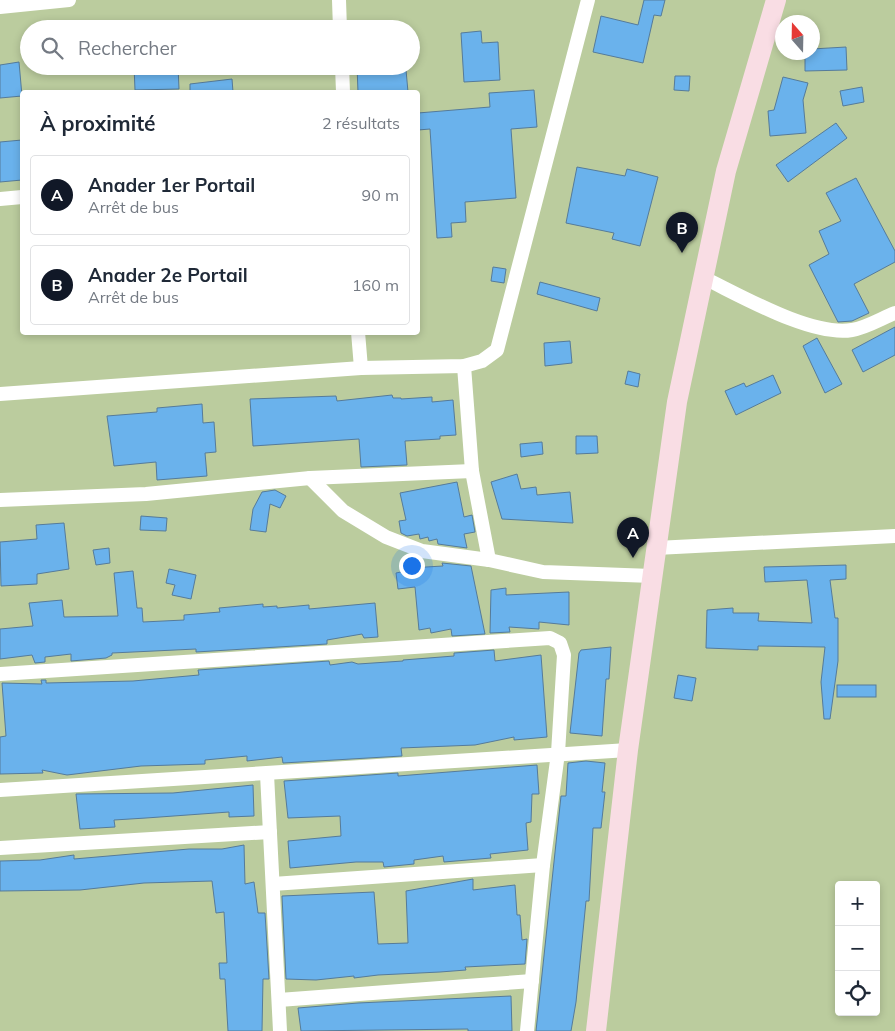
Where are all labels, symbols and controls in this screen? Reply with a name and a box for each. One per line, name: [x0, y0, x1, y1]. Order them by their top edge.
north arrow: [775, 15, 820, 60]
search box: [20, 20, 420, 75]
icon: search: [38, 34, 66, 62]
text: Rechercher: [78, 36, 177, 60]
text: À proximité: [40, 110, 156, 136]
text: 2 résultats: [322, 113, 400, 133]
text: Anader 1er Portail: [88, 173, 255, 197]
text: A: [51, 185, 63, 205]
text: 90 m: [362, 185, 399, 205]
text: Arrêt de bus: [88, 197, 179, 217]
pin: B: [666, 212, 698, 253]
text: Anader 2e Portail: [88, 263, 248, 287]
text: B: [51, 275, 63, 295]
text: 160 m: [352, 275, 399, 295]
text: Arrêt de bus: [88, 287, 179, 307]
pin: A: [617, 517, 649, 558]
your location: [399, 553, 425, 579]
map controls: [835, 881, 880, 1016]
button: +: [835, 881, 880, 926]
button: −: [835, 926, 880, 971]
button: locate: [835, 971, 880, 1016]

